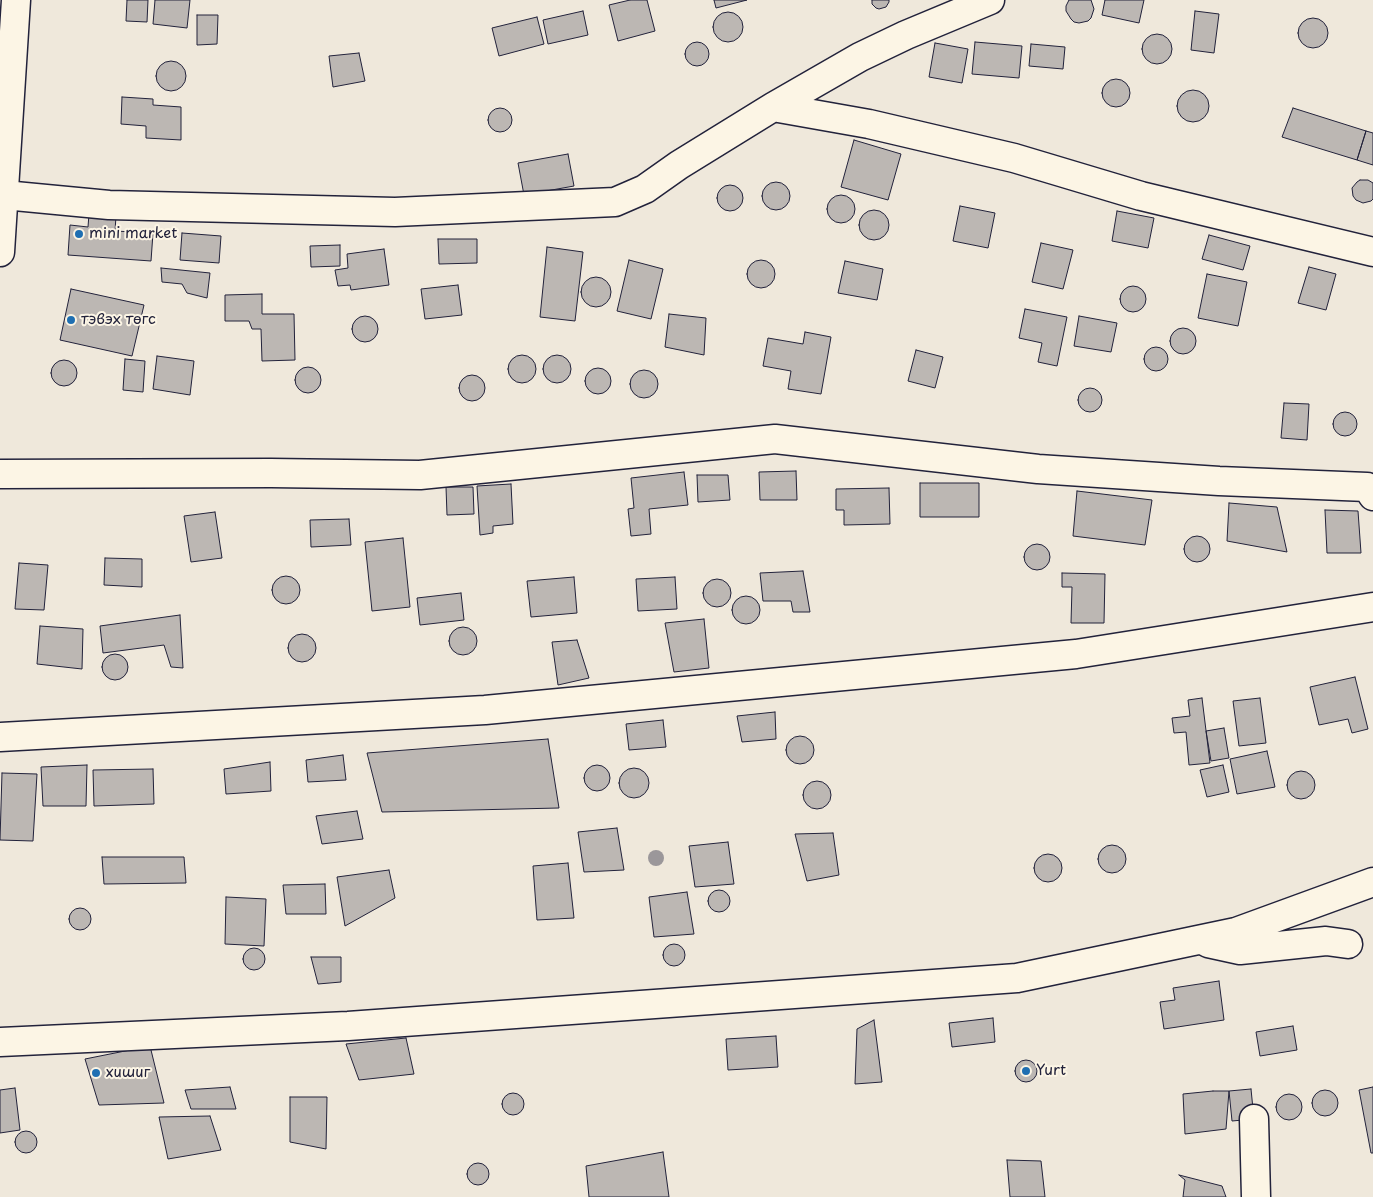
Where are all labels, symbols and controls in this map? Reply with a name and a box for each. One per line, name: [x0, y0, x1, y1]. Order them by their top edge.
place label: mini market: [89, 225, 177, 243]
marker: mini market: [73, 228, 85, 240]
place label: тэвэх төгс: [81, 311, 156, 329]
marker: тэвэх төгс: [65, 314, 77, 326]
place label: Yurt: [1036, 1062, 1066, 1080]
place label: хишиг: [106, 1064, 150, 1082]
marker: Yurt: [1020, 1065, 1032, 1077]
marker: хишиг: [90, 1067, 102, 1079]

